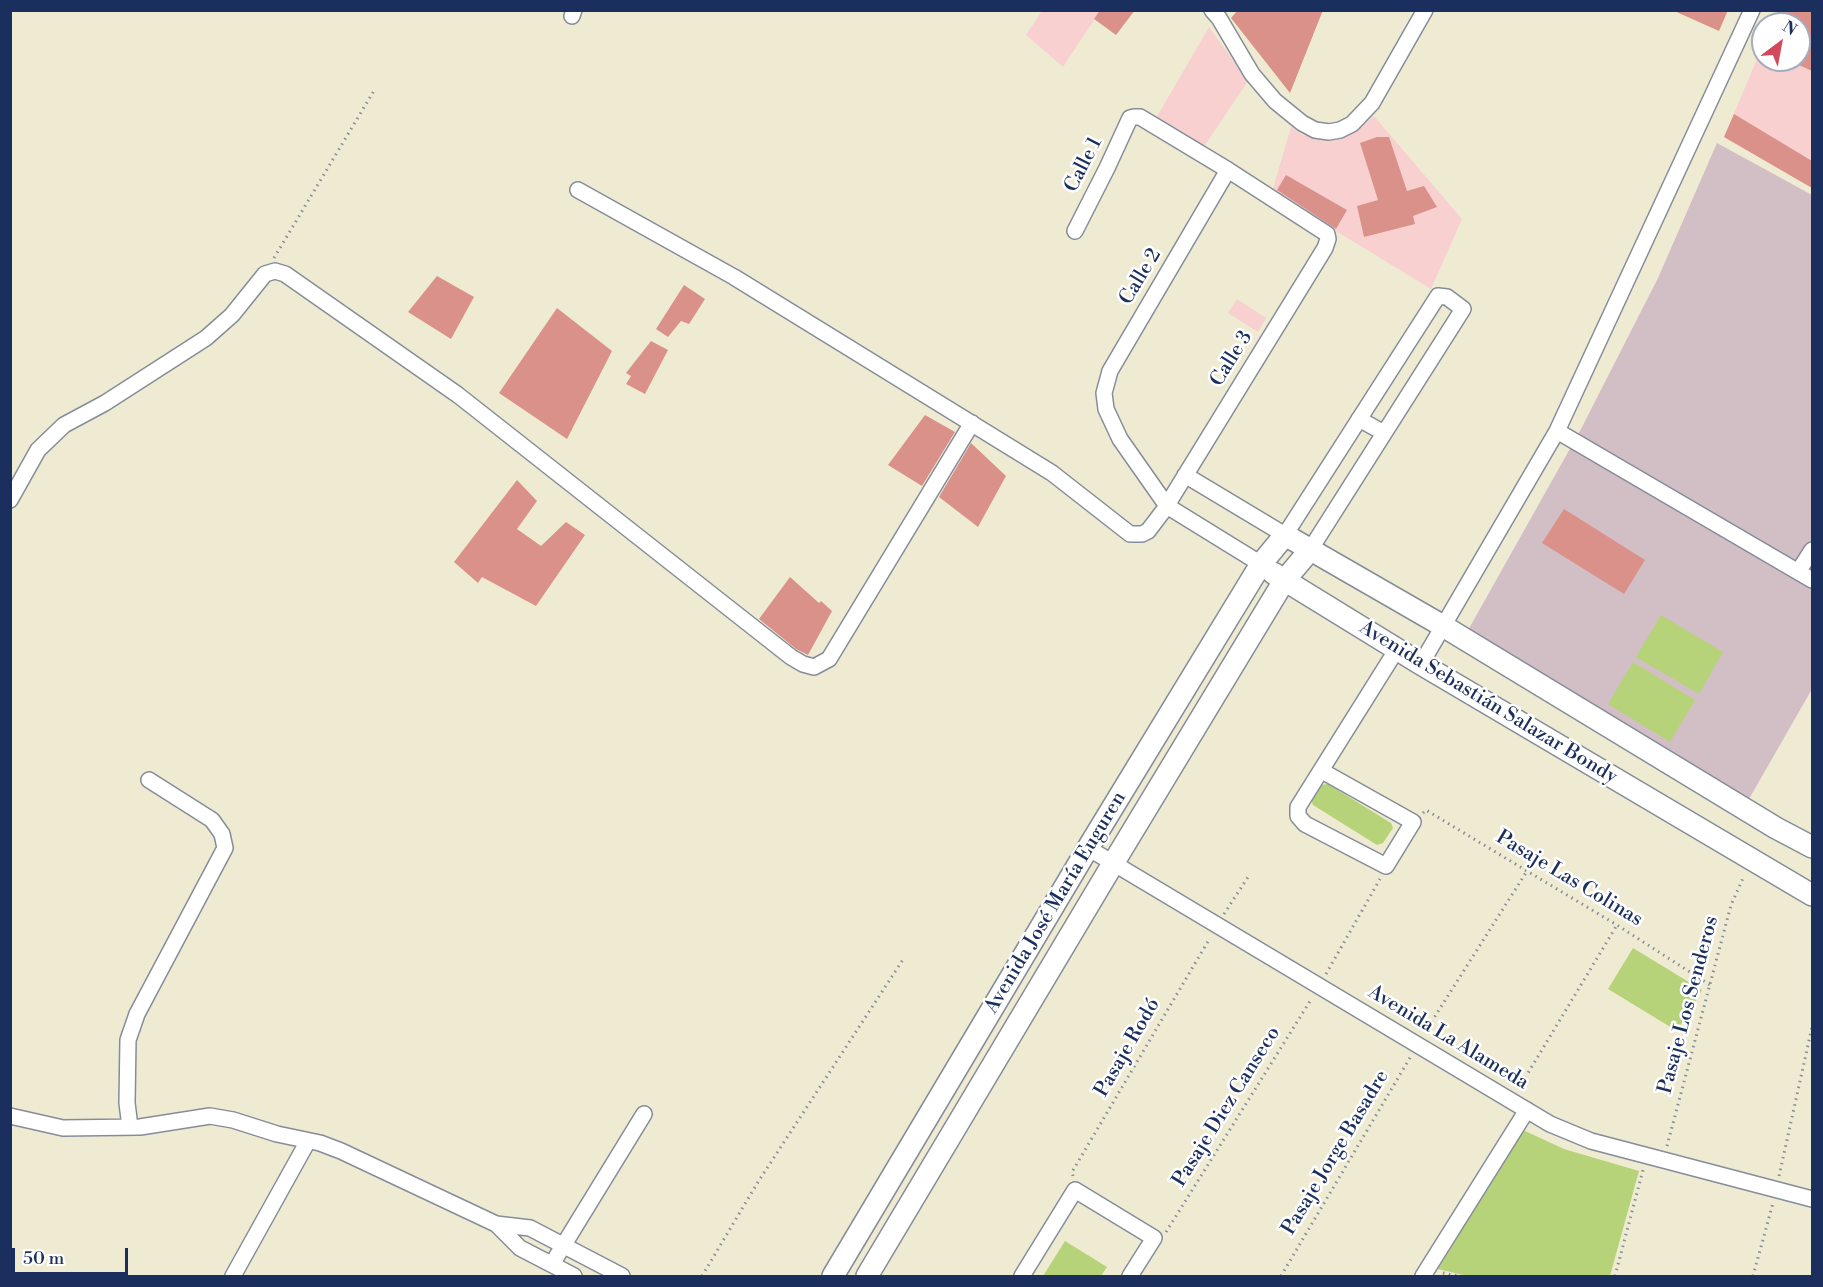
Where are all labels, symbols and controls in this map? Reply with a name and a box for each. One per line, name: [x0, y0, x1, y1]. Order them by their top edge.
north arrow: [1751, 12, 1811, 72]
text: N: [1779, 17, 1800, 40]
street label: Calle 1: [1060, 133, 1108, 197]
street label: Calle 2: [1115, 245, 1167, 309]
street label: Calle 3: [1206, 327, 1258, 391]
street label: Avenida Sebastián Salazar Bondy: [1354, 616, 1622, 790]
street label: Avenida José María Euguren: [980, 788, 1132, 1018]
street label: Pasaje Las Colinas: [1491, 826, 1647, 932]
street label: Pasaje Los Senderos: [1654, 914, 1724, 1096]
street label: Avenida La Alameda: [1363, 981, 1533, 1095]
street label: Pasaje Rodó: [1090, 994, 1166, 1102]
street label: Pasaje Diez Canseco: [1168, 1023, 1286, 1191]
street label: Pasaje Jorge Basadre: [1277, 1066, 1395, 1240]
scale bar: [15, 1236, 130, 1274]
text: 50 m: [23, 1247, 64, 1270]

